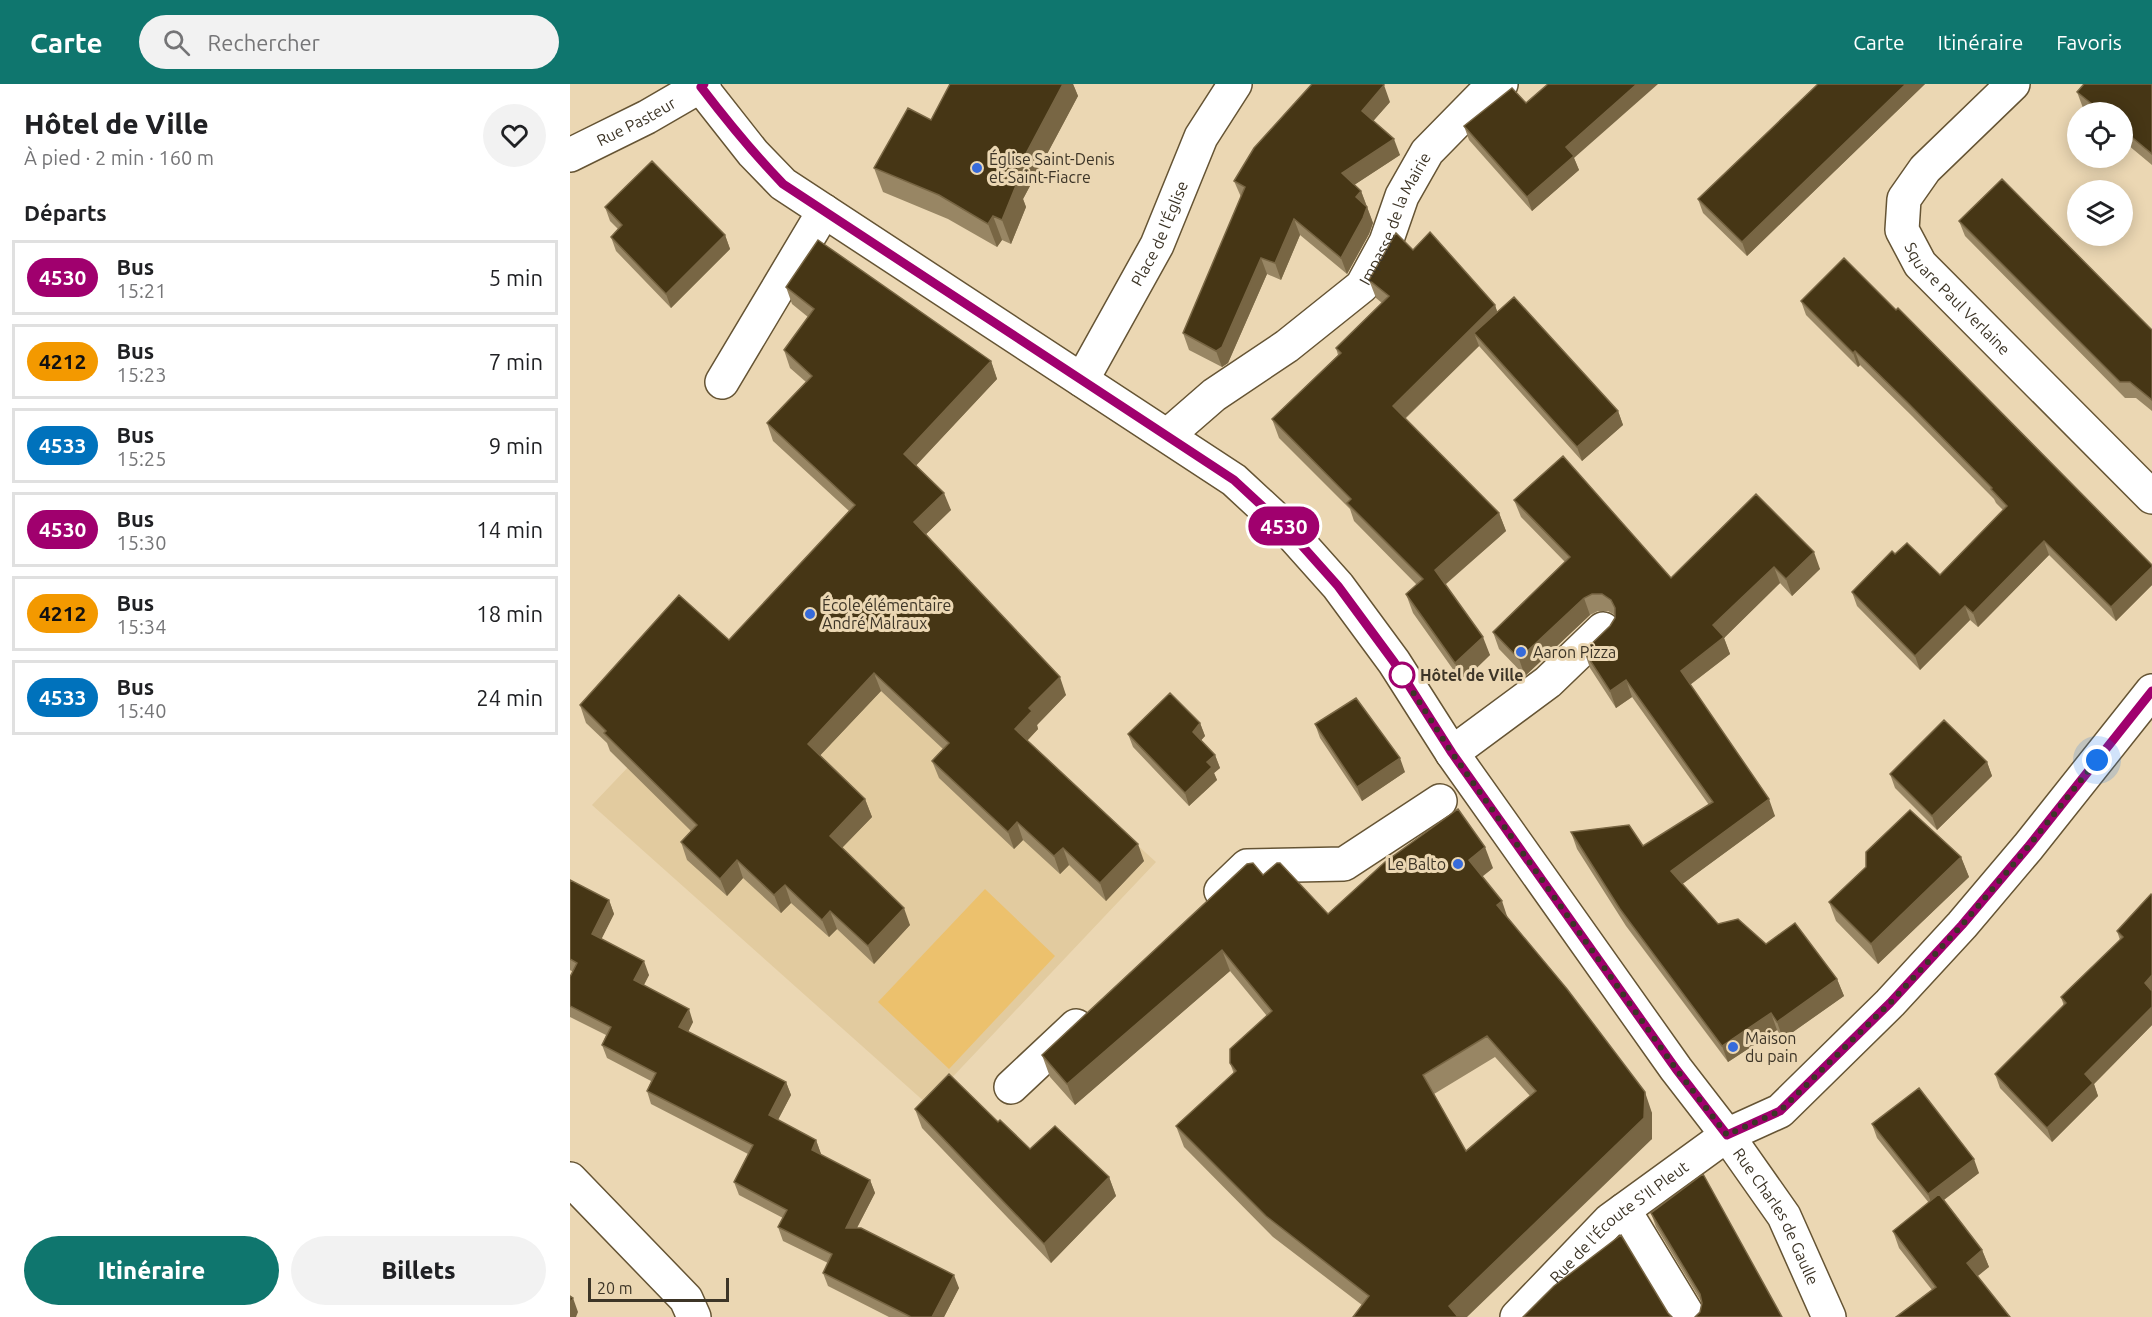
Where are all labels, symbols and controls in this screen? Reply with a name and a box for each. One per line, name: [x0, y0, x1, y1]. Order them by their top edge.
search box: [139, 15, 559, 69]
icon: search: [160, 26, 193, 59]
text: Carte: [30, 27, 103, 58]
text: Rechercher: [208, 30, 320, 55]
text: Carte: [1853, 30, 1905, 54]
text: Itinéraire: [1938, 30, 2023, 54]
text: Favoris: [2056, 30, 2122, 54]
street label: Rue Pasteur: [594, 93, 679, 149]
map controls: [2067, 102, 2133, 246]
button: locate: [2067, 102, 2133, 168]
button: heart: [483, 104, 546, 167]
text: Hôtel de Ville: [24, 108, 209, 139]
text: À pied · 2 min · 160 m: [24, 146, 214, 169]
place label: Église Saint-Denis et Saint-Fiacre: [989, 148, 1115, 186]
street label: Impasse de la Mairie: [1355, 149, 1434, 288]
marker: Église Saint-Denis et Saint-Fiacre: [970, 161, 984, 175]
street label: Place de l'Église: [1127, 178, 1191, 289]
button: layers: [2067, 180, 2133, 246]
text: Départs: [24, 200, 107, 225]
street label: Square Paul Verlaine: [1901, 239, 2014, 358]
text: Bus: [116, 254, 154, 279]
text: 4530: [39, 265, 86, 289]
text: 5 min: [489, 265, 543, 290]
text: 15:21: [116, 279, 166, 302]
text: Bus: [116, 338, 154, 363]
text: 4212: [39, 349, 86, 373]
text: 7 min: [489, 349, 543, 374]
text: 15:23: [116, 363, 166, 386]
text: Bus: [116, 422, 154, 447]
text: 4533: [39, 433, 86, 457]
text: 9 min: [489, 433, 543, 458]
text: 15:25: [116, 447, 166, 470]
text: Bus: [116, 506, 154, 531]
line badge: 4530: [1242, 506, 1326, 546]
text: 4530: [1260, 514, 1308, 538]
text: 4530: [39, 517, 86, 541]
text: 14 min: [476, 517, 543, 542]
text: 15:30: [116, 531, 166, 554]
text: Bus: [116, 590, 154, 615]
place label: École élémentaire André Malraux: [822, 594, 951, 632]
text: 4212: [39, 601, 86, 625]
text: 18 min: [476, 601, 543, 626]
marker: École élémentaire André Malraux: [803, 607, 817, 621]
text: 15:34: [116, 615, 166, 638]
place label: Aaron Pizza: [1533, 643, 1616, 661]
marker: Aaron Pizza: [1514, 645, 1528, 659]
marker: Hôtel de Ville: [1389, 662, 1415, 688]
place label: Hôtel de Ville: [1420, 666, 1523, 684]
text: Bus: [116, 674, 154, 699]
text: 4533: [39, 685, 86, 709]
text: 24 min: [476, 685, 543, 710]
text: 15:40: [116, 699, 166, 722]
your location: [2082, 745, 2112, 775]
place label: Le Balto: [1387, 855, 1446, 873]
marker: Le Balto: [1451, 857, 1465, 871]
place label: Maison du pain: [1745, 1029, 1798, 1065]
marker: Maison du pain: [1726, 1040, 1740, 1054]
street label: Rue Charles de Gaulle: [1730, 1144, 1823, 1288]
street label: Rue de l'Écoute S'Il Pleut: [1546, 1157, 1692, 1286]
button: Itinéraire: [24, 1236, 279, 1305]
button: Billets: [291, 1236, 546, 1305]
scale bar: [588, 1275, 729, 1302]
text: 20 m: [597, 1279, 633, 1297]

